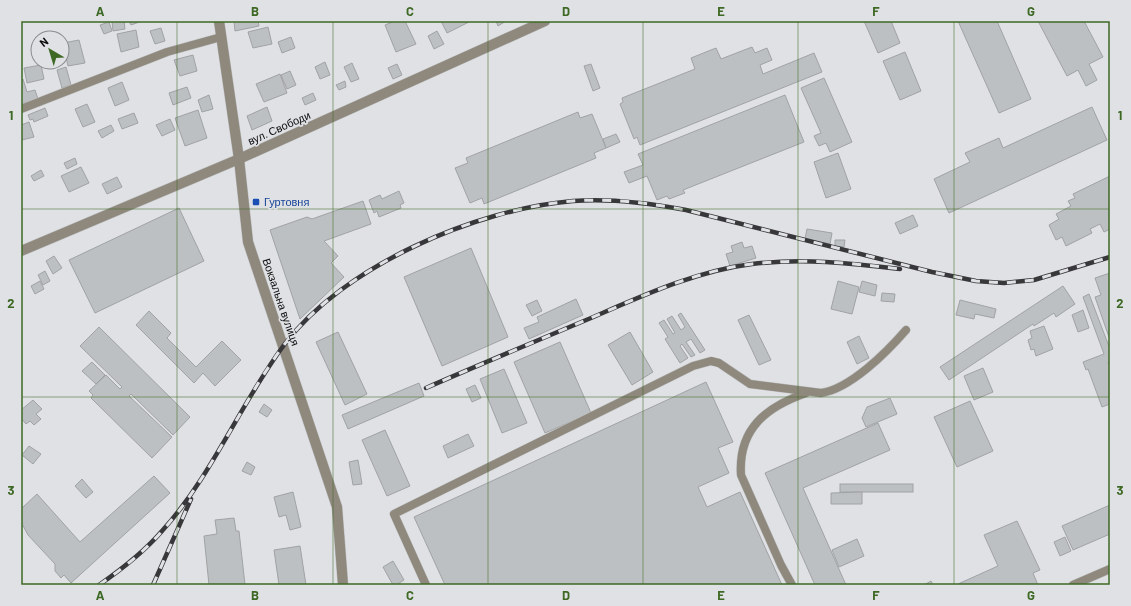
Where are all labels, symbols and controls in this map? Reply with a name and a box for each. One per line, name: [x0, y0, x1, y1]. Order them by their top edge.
text: A: [96, 3, 105, 19]
text: B: [251, 3, 259, 19]
text: C: [406, 3, 414, 19]
text: D: [562, 3, 570, 19]
text: E: [717, 3, 725, 19]
text: F: [872, 3, 880, 19]
text: G: [1027, 3, 1035, 19]
north arrow: [30, 30, 70, 70]
text: N: [37, 34, 50, 49]
text: 1: [9, 107, 13, 123]
text: 1: [1118, 107, 1122, 123]
street label: вул. Свободи: [246, 108, 312, 147]
place label: Гуртовня: [264, 195, 309, 208]
marker: Гуртовня: [251, 197, 261, 207]
street label: Вокзальна вулиця: [260, 256, 303, 347]
text: 2: [7, 295, 15, 311]
text: 2: [1116, 295, 1124, 311]
text: 3: [7, 482, 15, 498]
text: 3: [1116, 482, 1124, 498]
text: A: [96, 587, 105, 603]
text: B: [251, 587, 259, 603]
text: C: [406, 587, 414, 603]
text: D: [562, 587, 570, 603]
text: E: [717, 587, 725, 603]
text: F: [872, 587, 880, 603]
text: G: [1027, 587, 1035, 603]

